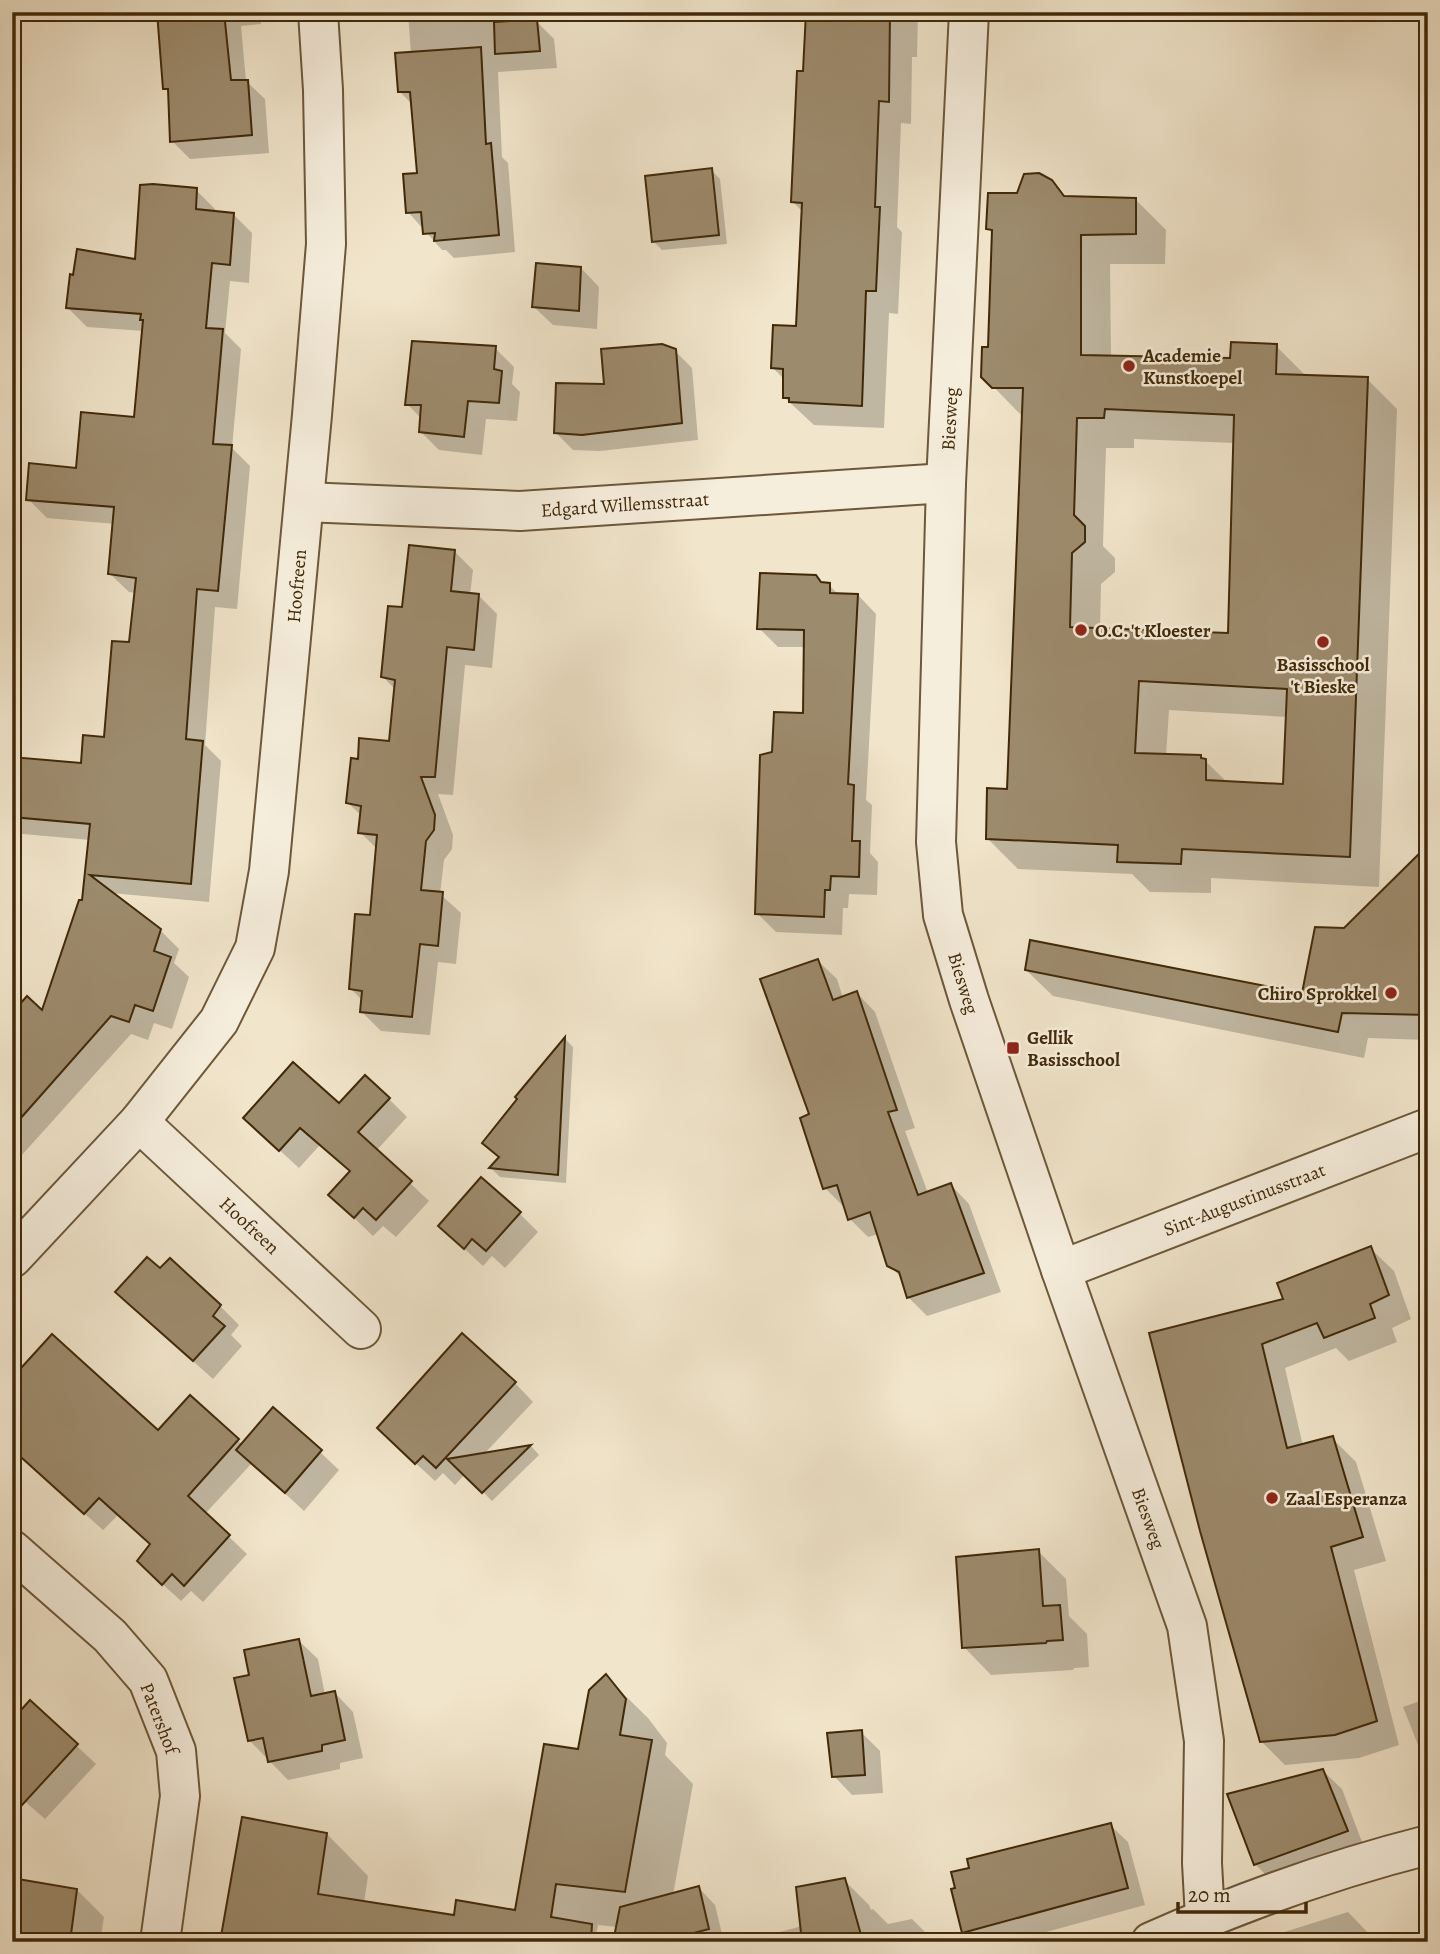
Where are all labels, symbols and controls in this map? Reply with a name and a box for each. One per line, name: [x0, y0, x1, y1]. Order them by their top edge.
place label: Academie Kunstkoepel: [1142, 343, 1242, 391]
marker: Academie Kunstkoepel: [1121, 358, 1137, 374]
street label: Biesweg: [935, 386, 965, 451]
street label: Edgard Willemsstraat: [540, 486, 710, 524]
street label: Hoofreen: [281, 548, 313, 624]
place label: O.C. 't Kloester: [1095, 618, 1211, 644]
marker: O.C. 't Kloester: [1073, 622, 1089, 638]
marker: Basisschool 't Bieske: [1315, 634, 1331, 650]
place label: Basisschool 't Bieske: [1277, 652, 1369, 700]
street label: Biesweg: [941, 949, 985, 1018]
place label: Chiro Sprokkel: [1258, 981, 1377, 1007]
marker: Chiro Sprokkel: [1383, 985, 1399, 1001]
place label: Gellik Basisschool: [1027, 1025, 1120, 1073]
marker: Gellik Basisschool: [1005, 1040, 1021, 1056]
street label: Sint-Augustinusstraat: [1160, 1157, 1329, 1243]
street label: Hoofreen: [214, 1191, 285, 1260]
street label: Biesweg: [1125, 1484, 1171, 1553]
place label: Zaal Esperanza: [1286, 1486, 1408, 1512]
marker: Zaal Esperanza: [1264, 1490, 1280, 1506]
street label: Patershof: [134, 1679, 186, 1760]
scale bar: [1178, 1870, 1305, 1914]
text: 20 m: [1188, 1881, 1231, 1909]

